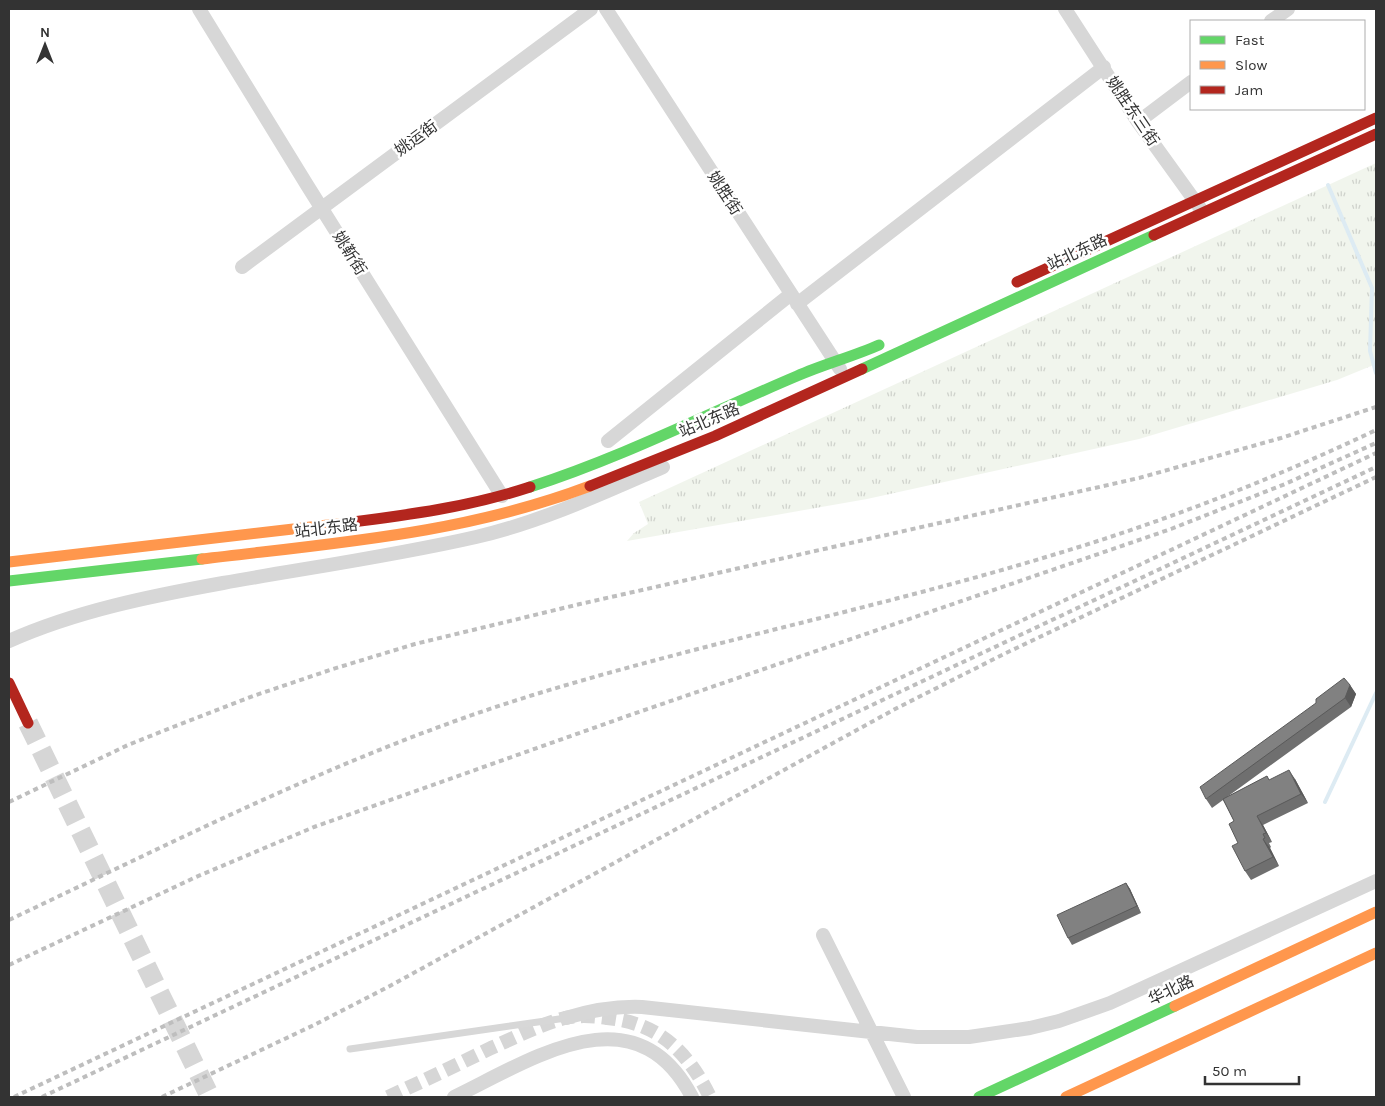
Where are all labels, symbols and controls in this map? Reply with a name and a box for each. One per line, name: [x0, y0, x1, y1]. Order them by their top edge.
north arrow: [20, 20, 70, 70]
legend: [1190, 20, 1365, 110]
text: N: [40, 24, 50, 41]
text: Fast: [1235, 31, 1265, 49]
text: Slow: [1235, 56, 1267, 74]
street label: 姚胜东三街: [1103, 73, 1163, 149]
text: Jam: [1235, 81, 1263, 99]
street label: 姚运街: [391, 116, 441, 160]
street label: 姚胜街: [704, 168, 746, 218]
street label: 姚靳街: [329, 228, 371, 278]
street label: 站北东路: [1044, 230, 1110, 274]
street label: 站北东路: [676, 399, 742, 441]
street label: 站北东路: [293, 515, 359, 541]
street label: 华北路: [1145, 971, 1197, 1009]
scale bar: [1205, 1054, 1299, 1086]
text: 50 m: [1212, 1062, 1247, 1080]

